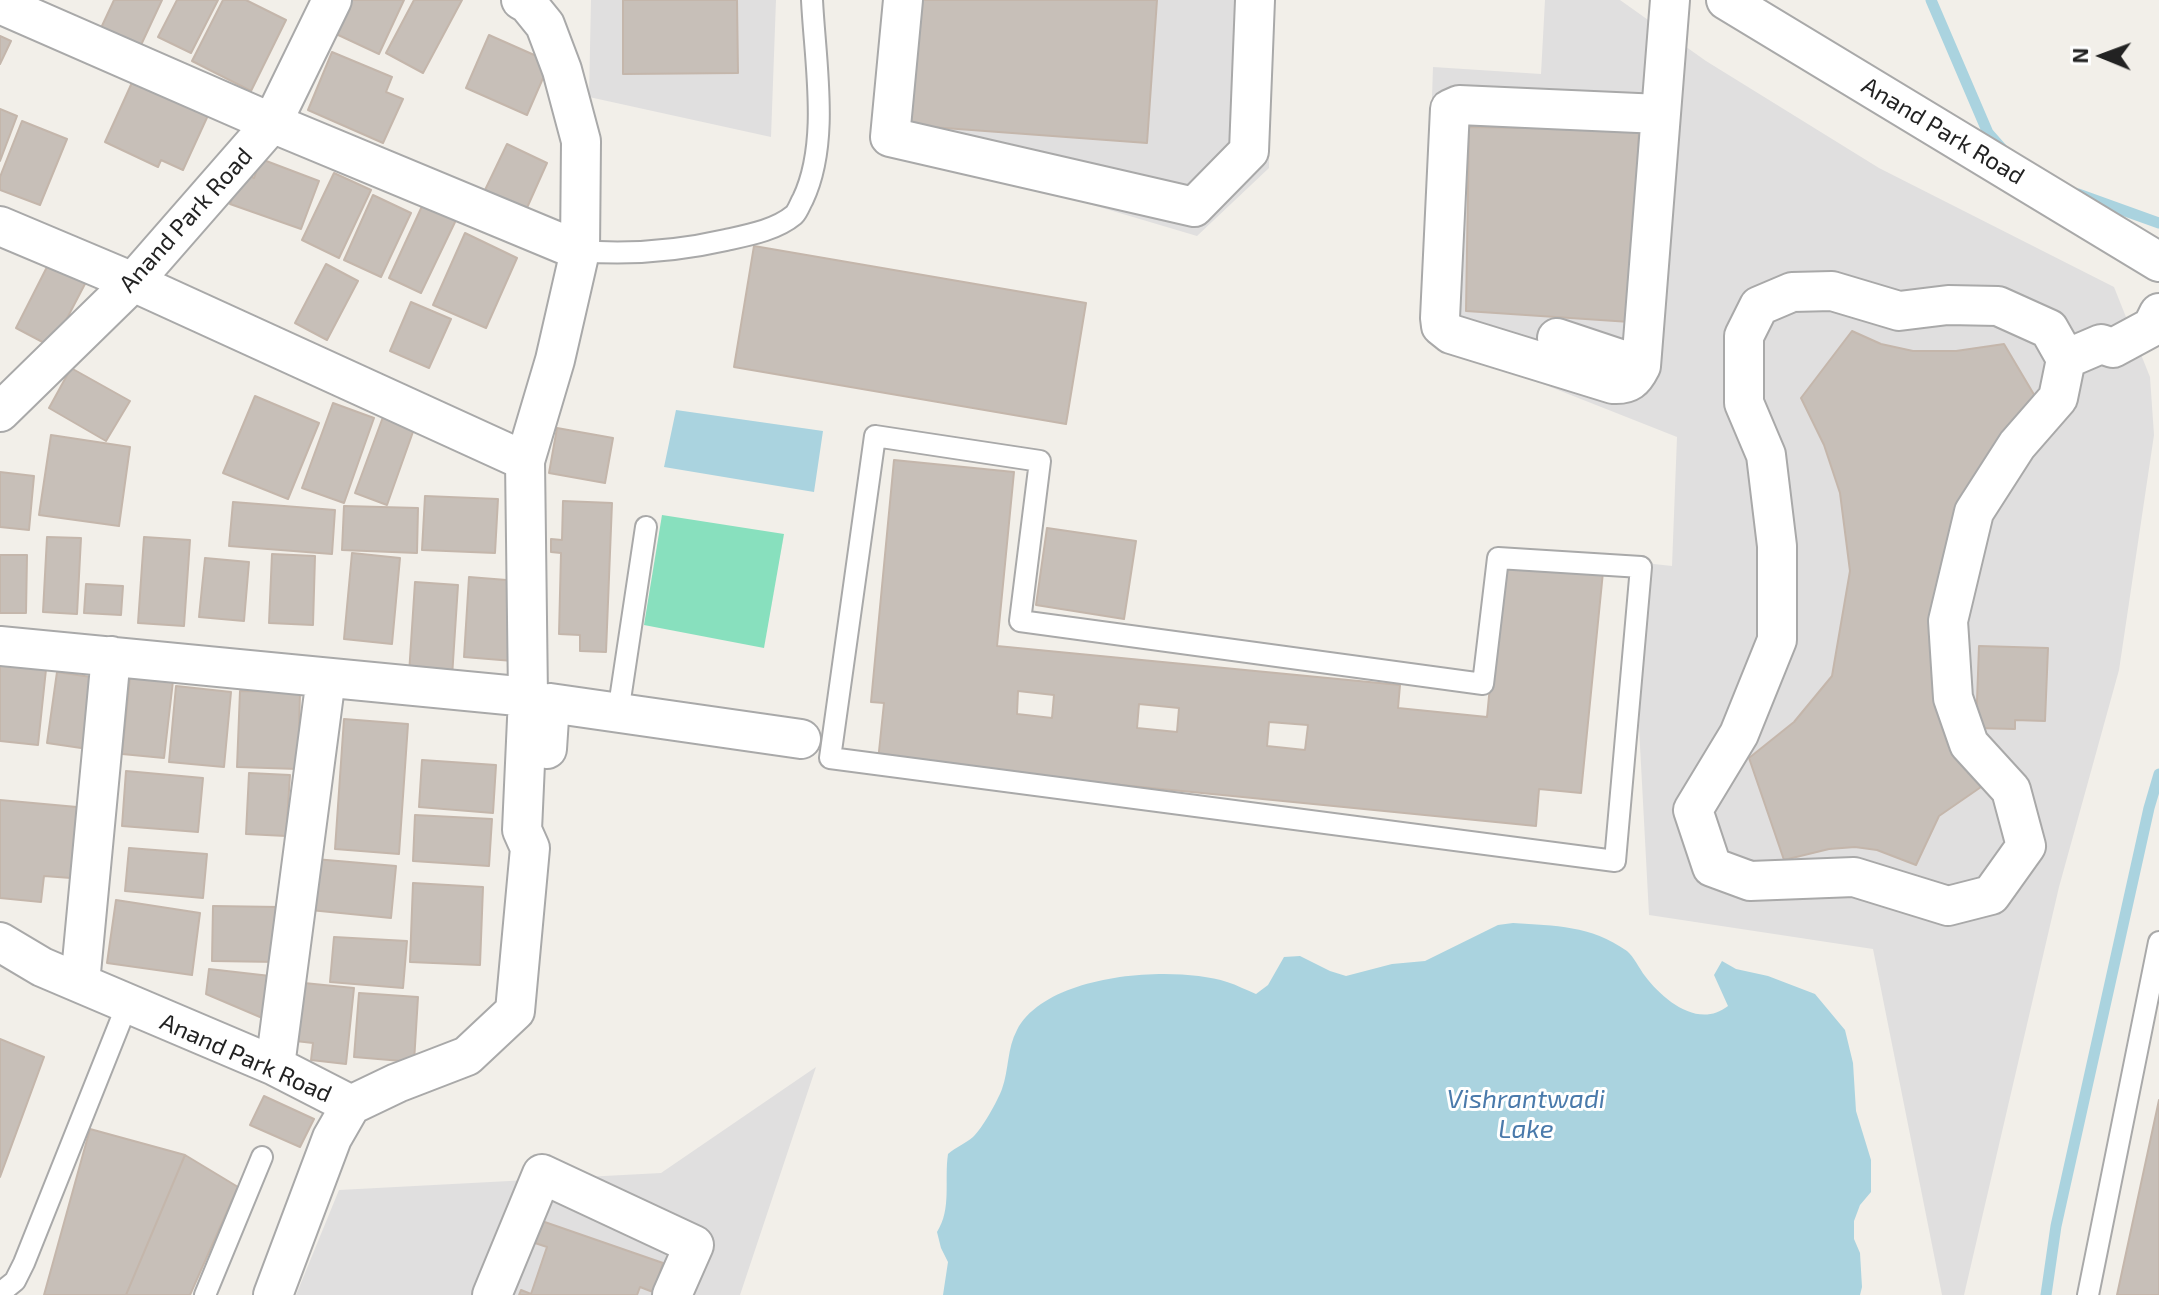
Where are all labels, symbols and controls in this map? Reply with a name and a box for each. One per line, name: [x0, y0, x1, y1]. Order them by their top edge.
north arrow: [2063, 16, 2143, 96]
text: N: [2066, 47, 2092, 64]
street label: Anand Park Road: [1856, 71, 2030, 191]
street label: Anand Park Road: [113, 142, 259, 298]
street label: Anand Park Road: [156, 1007, 336, 1109]
water label: Vishrantwadi Lake: [1447, 1083, 1605, 1144]

